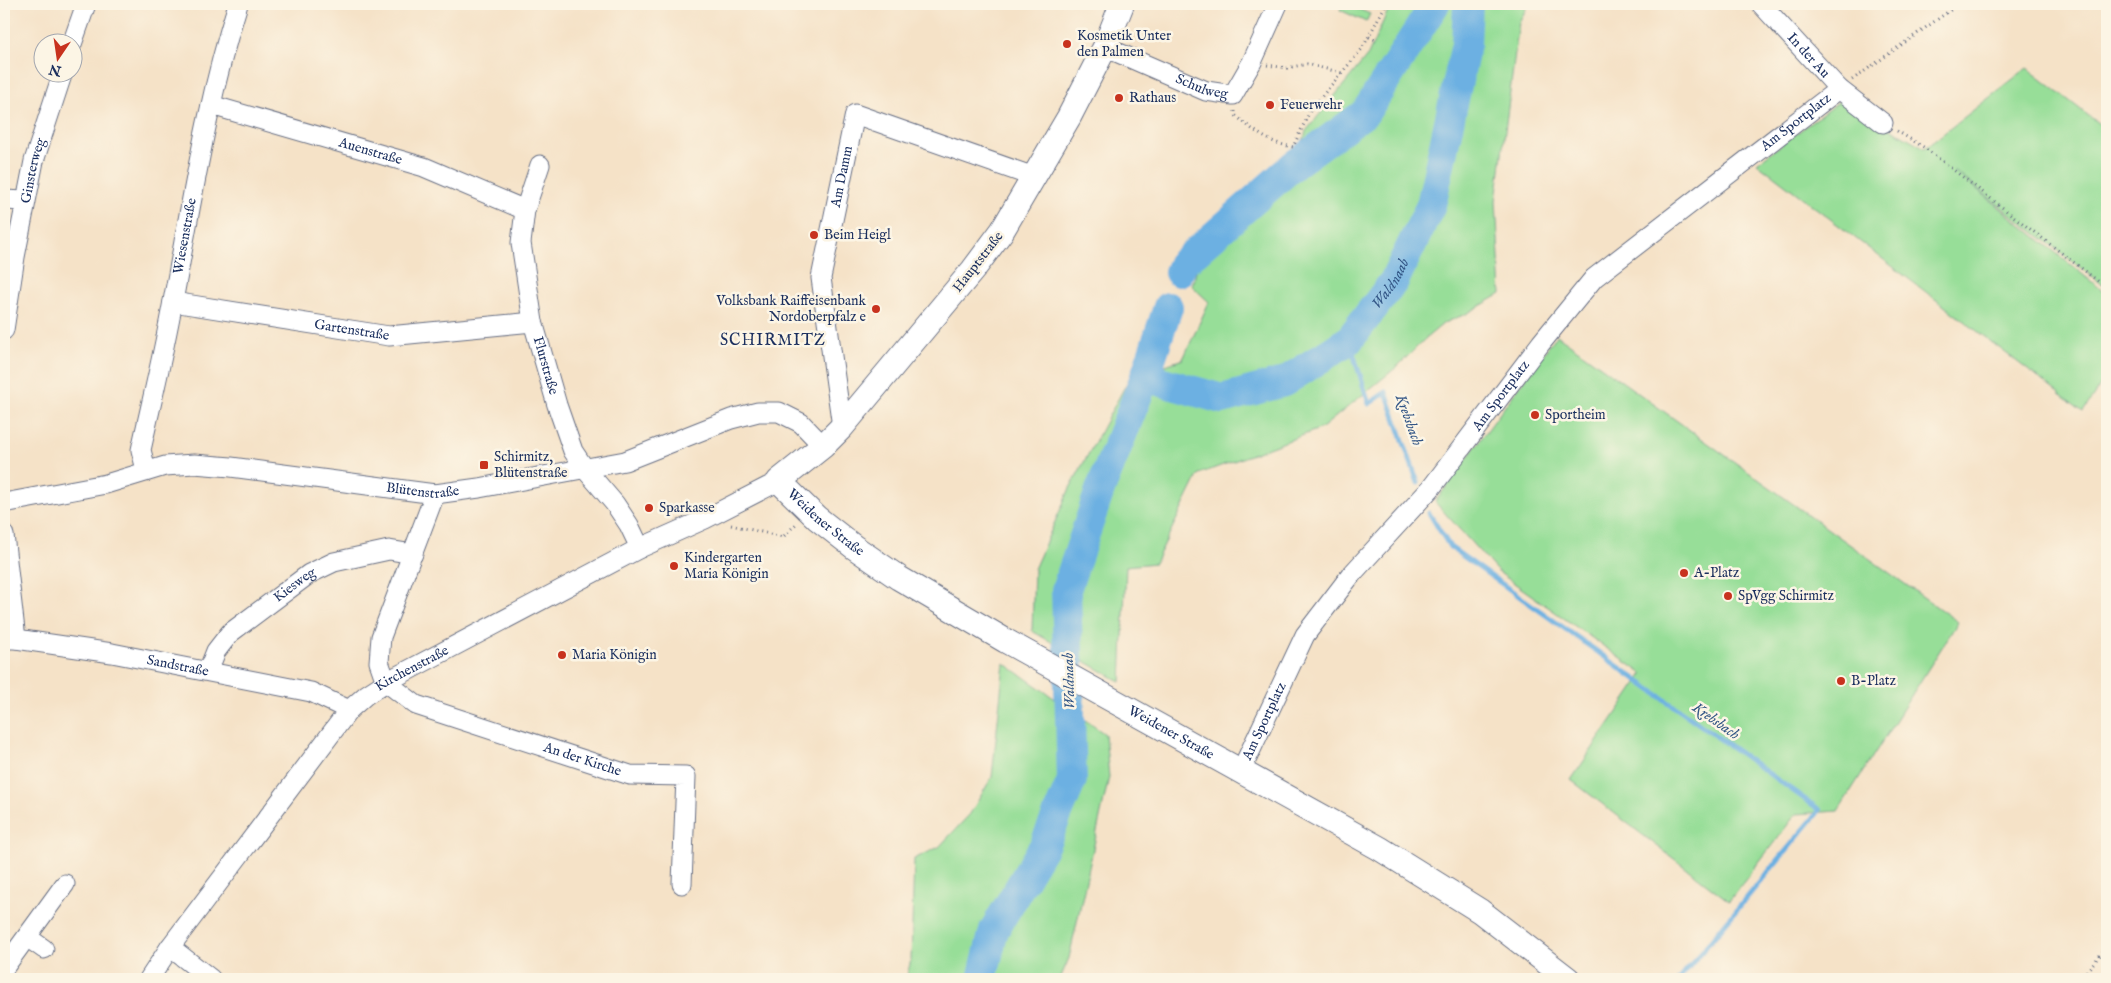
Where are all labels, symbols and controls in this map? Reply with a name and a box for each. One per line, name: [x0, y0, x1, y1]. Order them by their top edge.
place label: Kosmetik Unter den Palmen: [1077, 27, 1171, 61]
street label: In der Au: [1783, 29, 1834, 82]
north arrow: [32, 32, 82, 82]
marker: Kosmetik Unter den Palmen: [1061, 38, 1073, 50]
text: N: [47, 60, 64, 80]
street label: Schulweg: [1173, 70, 1230, 103]
place label: Rathaus: [1129, 89, 1176, 107]
street label: Am Sportplatz: [1756, 89, 1835, 156]
marker: Rathaus: [1113, 92, 1125, 104]
place label: Feuerwehr: [1280, 96, 1342, 114]
marker: Feuerwehr: [1264, 99, 1276, 111]
street label: Auenstraße: [336, 133, 405, 169]
street label: Ginsterweg: [17, 135, 50, 205]
street label: Am Damm: [827, 144, 857, 210]
street label: Wiesenstraße: [169, 196, 201, 276]
place label: Beim Heigl: [824, 226, 891, 244]
street label: Hauptstraße: [949, 228, 1008, 296]
marker: Beim Heigl: [808, 229, 820, 241]
water label: Waldnaab: [1367, 255, 1413, 312]
place label: Volksbank Raiffeisenbank Nordoberpfalz e: [715, 292, 867, 326]
marker: Volksbank Raiffeisenbank Nordoberpfalz e: [870, 303, 882, 315]
street label: Gartenstraße: [313, 315, 391, 345]
district label: SCHIRMITZ: [720, 331, 826, 351]
street label: Flurstraße: [529, 334, 563, 397]
street label: Am Sportplatz: [1468, 356, 1534, 435]
water label: Krebsbach: [1391, 391, 1427, 449]
place label: Sportheim: [1545, 406, 1606, 424]
marker: Sportheim: [1529, 409, 1541, 421]
place label: Schirmitz, Blütenstraße: [494, 448, 568, 482]
marker: Schirmitz, Blütenstraße: [478, 459, 490, 471]
street label: Blütenstraße: [385, 479, 461, 503]
street label: Weidener Straße: [783, 485, 868, 561]
place label: Sparkasse: [659, 499, 715, 517]
marker: Sparkasse: [643, 502, 655, 514]
place label: Kindergarten Maria Königin: [684, 549, 769, 583]
marker: Kindergarten Maria Königin: [668, 560, 680, 572]
street label: Kiesweg: [270, 563, 319, 606]
place label: A-Platz: [1693, 564, 1740, 582]
marker: A-Platz: [1678, 567, 1690, 579]
place label: SpVgg Schirmitz: [1738, 587, 1835, 605]
marker: SpVgg Schirmitz: [1722, 590, 1734, 602]
street label: Kirchenstraße: [372, 641, 452, 696]
place label: Maria Königin: [572, 646, 657, 664]
marker: Maria Königin: [556, 649, 568, 661]
street label: Sandstraße: [145, 651, 211, 681]
water label: Waldnaab: [1059, 652, 1079, 709]
place label: B-Platz: [1851, 672, 1897, 690]
marker: B-Platz: [1835, 675, 1847, 687]
street label: Am Sportplatz: [1238, 679, 1291, 764]
water label: Krebsbach: [1688, 697, 1744, 744]
street label: Weidener Straße: [1125, 702, 1218, 764]
street label: An der Kirche: [540, 738, 624, 781]

